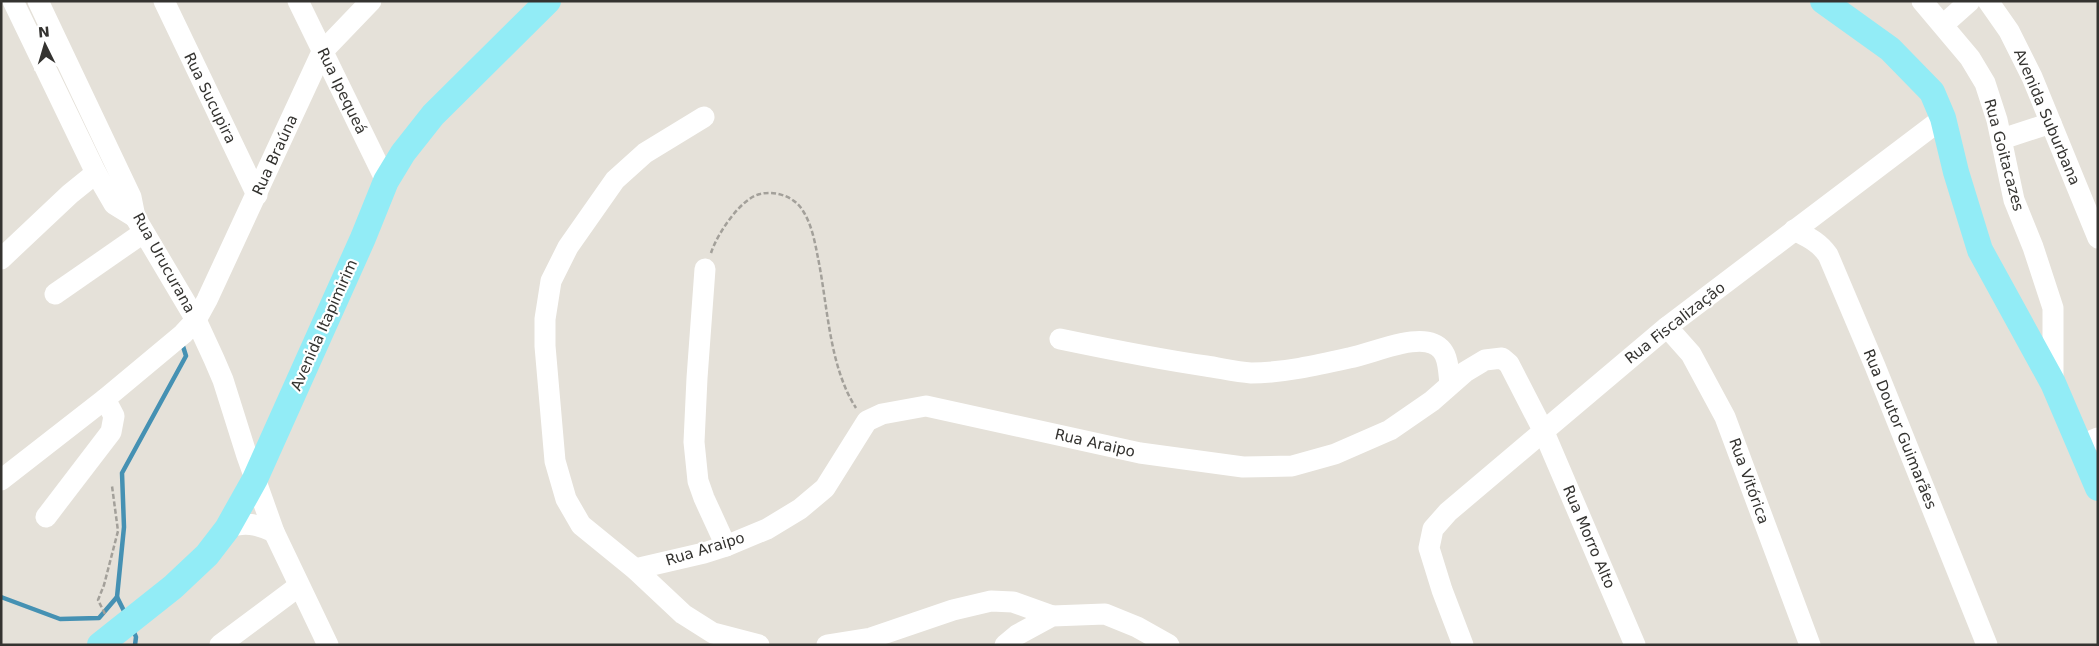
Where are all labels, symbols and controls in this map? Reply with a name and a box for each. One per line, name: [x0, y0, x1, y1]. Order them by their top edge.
north arrow: [20, 20, 70, 70]
text: N: [37, 24, 50, 41]
street label: Rua Ipequeá: [313, 45, 371, 137]
street label: Avenida Suburbana: [2010, 46, 2084, 188]
street label: Rua Sucupira: [180, 50, 240, 146]
street label: Rua Goitacazes: [1980, 97, 2028, 213]
street label: Rua Braúna: [248, 112, 302, 198]
street label: Rua Urucurana: [129, 210, 199, 316]
street label: Avenida Itapimirim: [287, 257, 361, 393]
street label: Rua Fiscalização: [1621, 278, 1729, 368]
street label: Rua Doutor Guimarães: [1860, 346, 1940, 512]
street label: Rua Araipo: [1053, 425, 1137, 461]
street label: Rua Vitórica: [1725, 436, 1773, 526]
street label: Rua Morro Alto: [1559, 483, 1619, 591]
street label: Rua Araipo: [663, 528, 747, 570]

